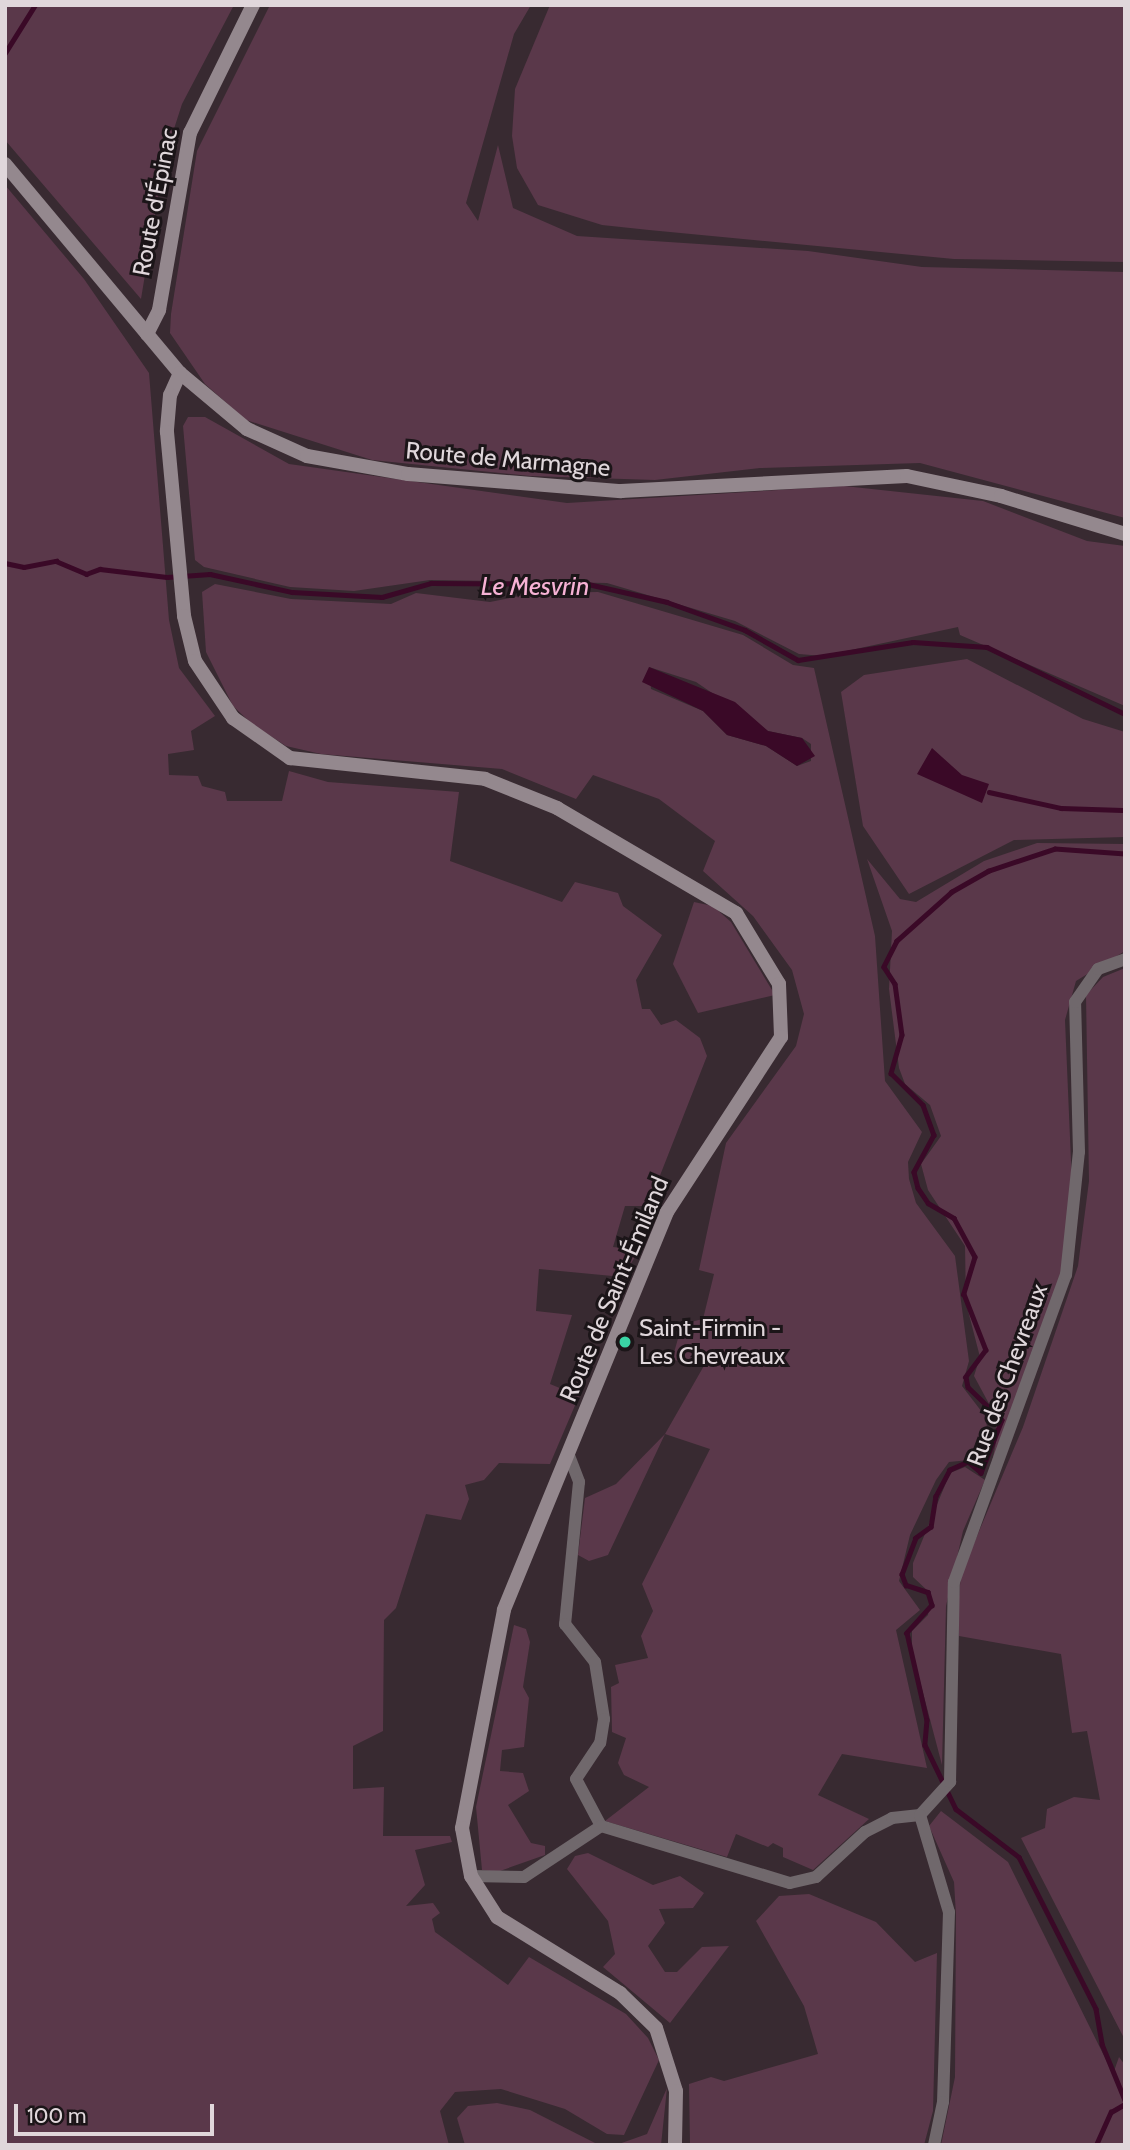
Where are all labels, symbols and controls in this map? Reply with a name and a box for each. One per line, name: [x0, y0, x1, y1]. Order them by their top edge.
street label: Route d'Épinac: [127, 125, 183, 279]
street label: Route de Marmagne: [405, 436, 611, 482]
water label: Le Mesvrin: [481, 571, 589, 603]
street label: Route de Saint-Émiland: [554, 1172, 674, 1406]
street label: Rue des Chevreaux: [961, 1280, 1053, 1470]
place label: Saint-Firmin - Les Chevreaux: [639, 1314, 785, 1370]
marker: Saint-Firmin - Les Chevreaux: [617, 1334, 633, 1350]
scale bar: [18, 2090, 217, 2134]
text: 100 m: [27, 2103, 86, 2128]

